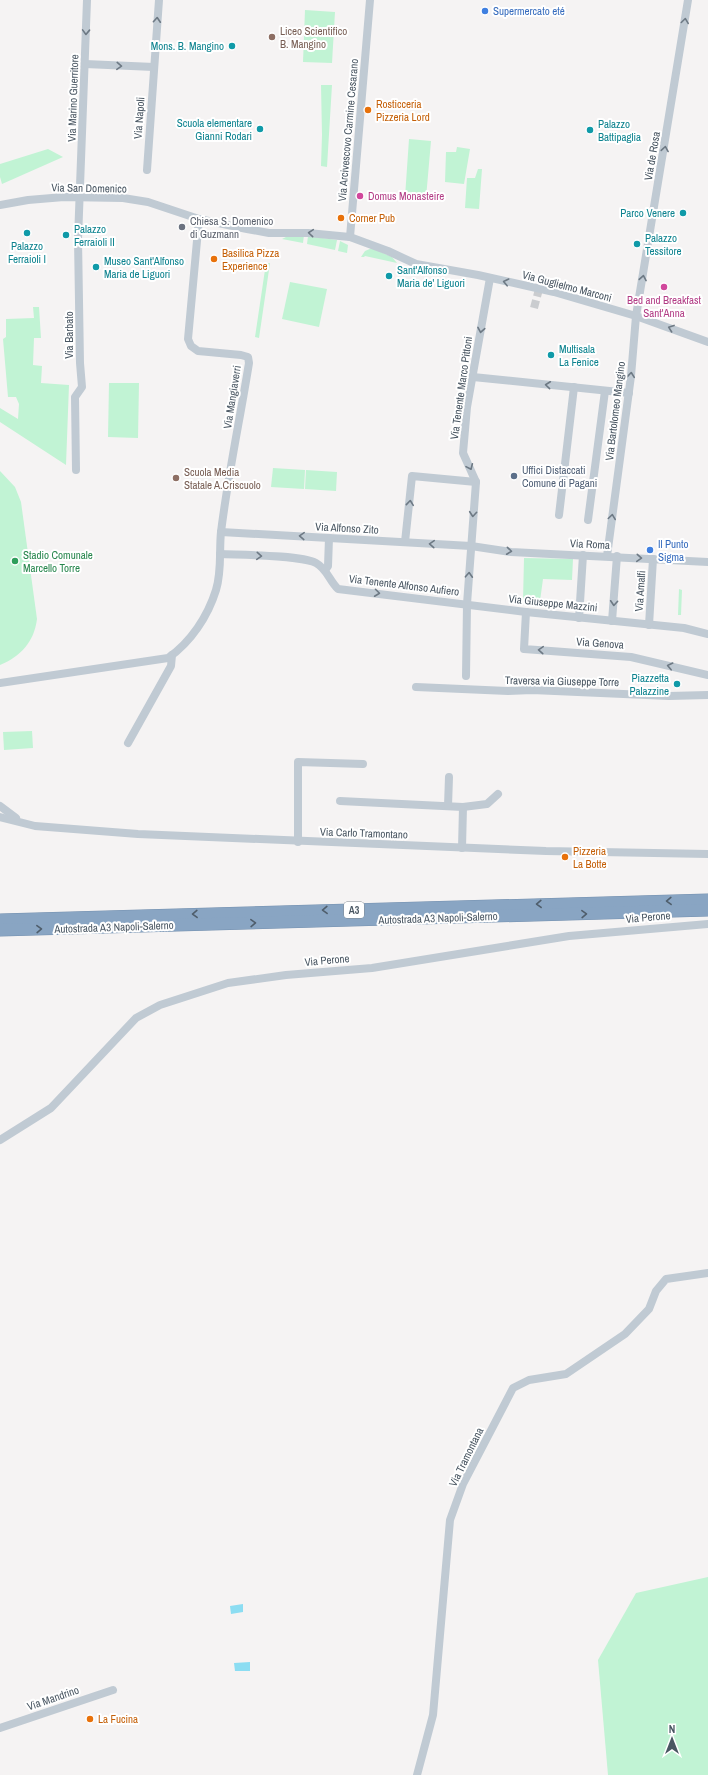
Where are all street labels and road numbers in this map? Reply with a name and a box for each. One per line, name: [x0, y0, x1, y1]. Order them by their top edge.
street label: Via Marino Guerritore: [64, 54, 82, 142]
street label: Via Arcivescovo Carmine Cesarano: [335, 58, 361, 202]
street label: Via Napoli: [131, 97, 147, 139]
street label: Via de Rosa: [641, 130, 663, 182]
street label: Via San Domenico: [51, 180, 127, 196]
street label: Via Guglielmo Marconi: [521, 267, 613, 305]
street label: Via Barbato: [62, 311, 76, 359]
street label: Via Tenente Marco Pittoni: [447, 336, 475, 440]
street label: Via Bartolomeo Mangino: [602, 361, 628, 461]
street label: Via Mangiaverri: [220, 364, 244, 430]
street label: Via Alfonso Zito: [315, 519, 379, 537]
street label: Via Roma: [570, 536, 610, 552]
street label: Via Amalfi: [632, 570, 648, 612]
street label: Via Tenente Alfonso Aufiero: [348, 571, 460, 599]
street label: Via Giuseppe Mazzini: [508, 591, 598, 615]
street label: Via Genova: [576, 634, 624, 652]
street label: Traversa via Giuseppe Torre: [505, 673, 619, 689]
street label: Via Carlo Tramontano: [320, 824, 408, 842]
road number: A3: [344, 902, 364, 918]
street label: Via Perone: [625, 908, 671, 926]
street label: Autostrada A3 Napoli-Salerno: [377, 909, 498, 927]
street label: Autostrada A3 Napoli-Salerno: [53, 918, 174, 936]
street label: Via Perone: [304, 951, 350, 969]
street label: Via Tramontana: [446, 1425, 486, 1489]
street label: Via Mandrino: [25, 1683, 81, 1713]

